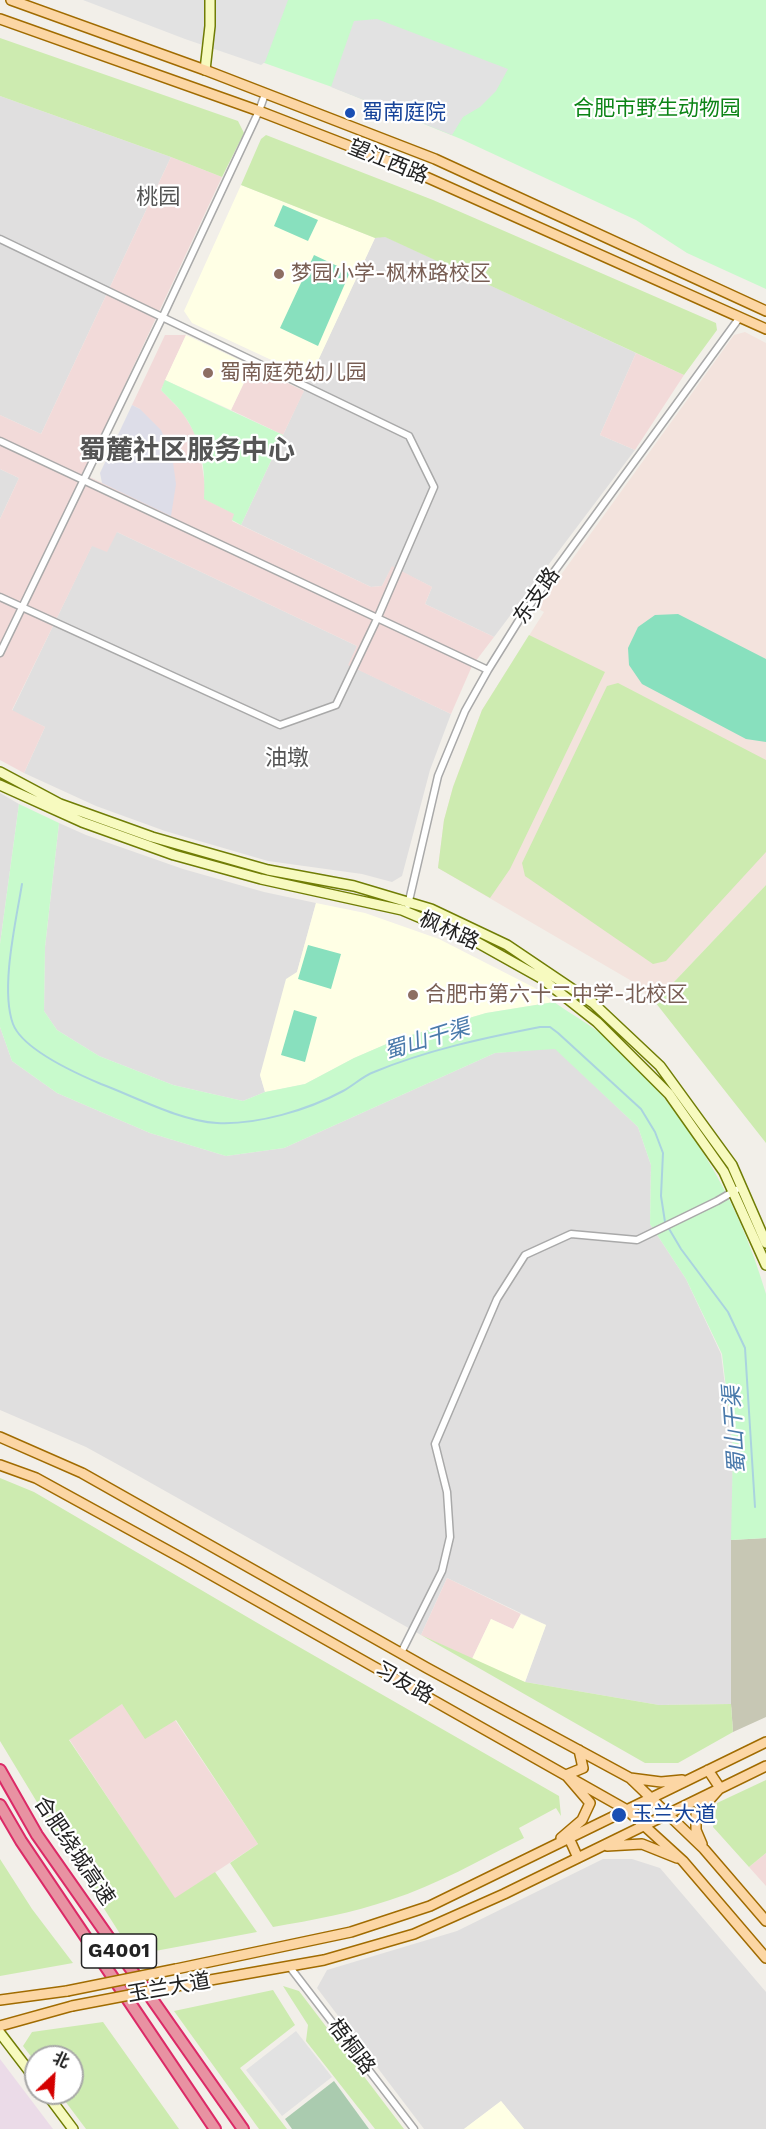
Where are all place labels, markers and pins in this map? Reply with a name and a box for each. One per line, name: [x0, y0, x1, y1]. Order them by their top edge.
place label: 蜀南庭院: [362, 100, 446, 126]
marker: 蜀南庭院: [343, 106, 357, 120]
place label: 梦园小学-枫林路校区: [291, 261, 491, 287]
marker: 梦园小学-枫林路校区: [272, 267, 286, 281]
place label: 蜀南庭苑幼儿园: [220, 360, 367, 386]
marker: 蜀南庭苑幼儿园: [201, 366, 215, 380]
place label: 合肥市第六十二中学-北校区: [425, 982, 688, 1008]
marker: 合肥市第六十二中学-北校区: [406, 988, 420, 1002]
place label: 玉兰大道: [632, 1802, 716, 1828]
marker: 玉兰大道: [610, 1806, 628, 1824]

